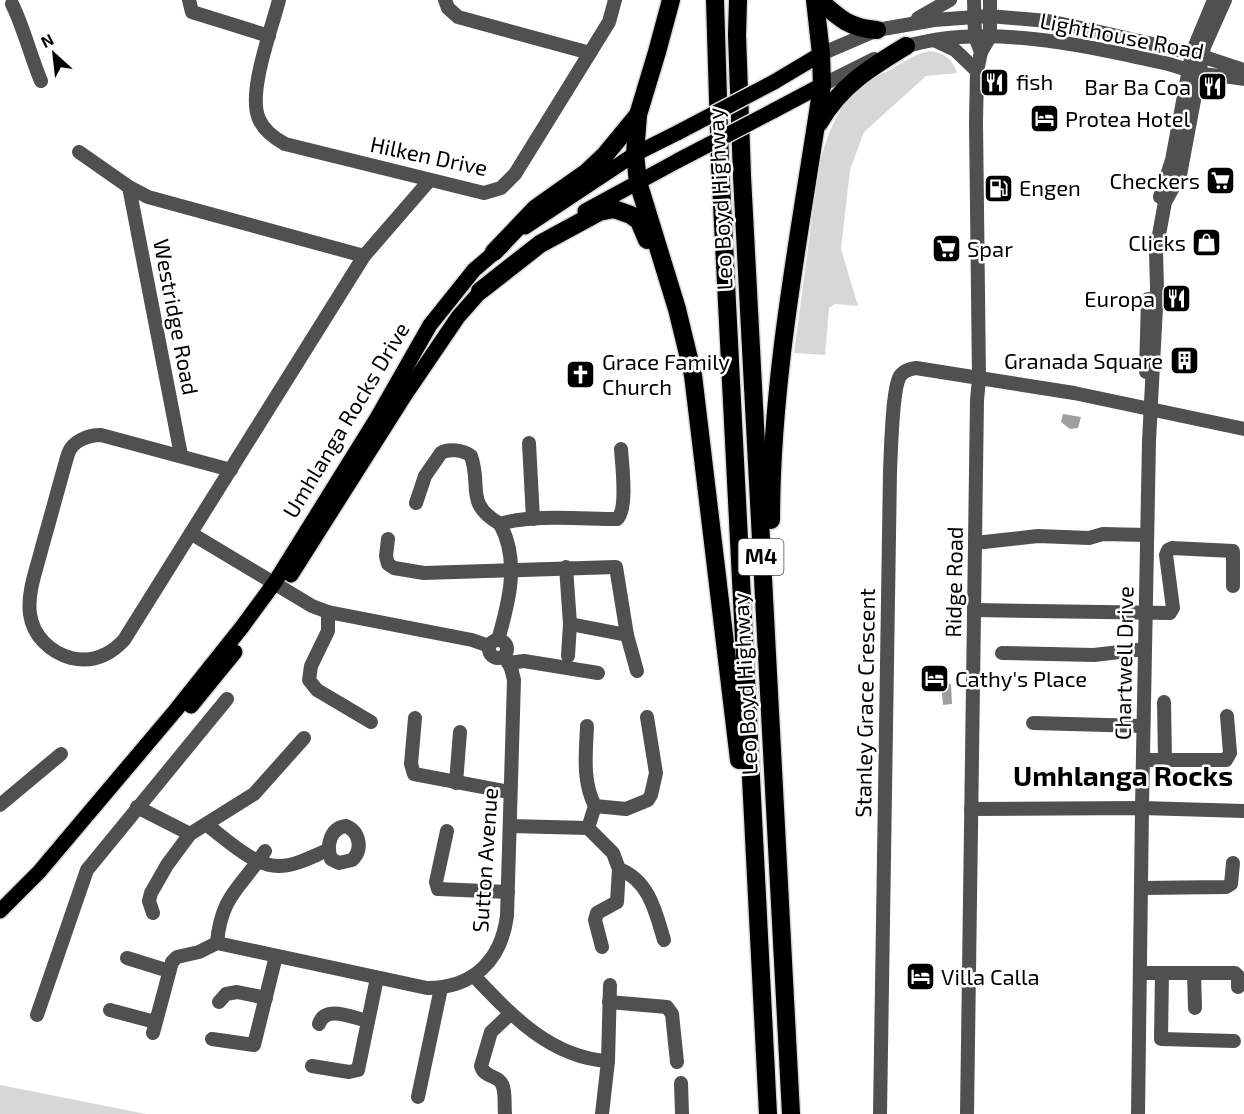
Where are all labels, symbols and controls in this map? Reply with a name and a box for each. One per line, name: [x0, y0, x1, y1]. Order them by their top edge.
street label: Lighthouse Road: [1038, 6, 1206, 64]
north arrow: [24, 24, 84, 84]
text: N: [37, 29, 56, 51]
restaurant icon: fish: [979, 66, 1011, 98]
place label: fish: [1016, 68, 1053, 94]
restaurant icon: Bar Ba Coa: [1196, 71, 1228, 103]
place label: Bar Ba Coa: [1084, 73, 1191, 99]
hotel icon: Protea Hotel: [1028, 103, 1060, 135]
place label: Protea Hotel: [1065, 105, 1191, 131]
street label: Leo Boyd Highway: [701, 107, 737, 291]
street label: Hilken Drive: [368, 130, 490, 180]
supermarket icon: Checkers: [1205, 165, 1237, 197]
place label: Checkers: [1109, 167, 1200, 193]
fuel station icon: Engen: [982, 172, 1014, 204]
place label: Engen: [1019, 174, 1081, 200]
shop icon: Clicks: [1191, 227, 1223, 259]
place label: Clicks: [1128, 229, 1186, 255]
supermarket icon: Spar: [930, 233, 962, 265]
place label: Spar: [967, 235, 1013, 261]
street label: Westridge Road: [149, 237, 205, 397]
restaurant icon: Europa: [1160, 283, 1192, 315]
place label: Europa: [1084, 285, 1155, 311]
street label: Umhlanga Rocks Drive: [276, 317, 414, 522]
building icon: Granada Square: [1168, 345, 1200, 377]
place label: Granada Square: [1004, 347, 1163, 373]
place label: Grace Family Church: [602, 348, 730, 399]
church icon: Grace Family Church: [565, 359, 597, 391]
street label: Ridge Road: [939, 526, 967, 638]
road number: M4: [738, 539, 783, 575]
street label: Chartwell Drive: [1109, 586, 1137, 740]
street label: Stanley Grace Crescent: [849, 588, 879, 818]
street label: Leo Boyd Highway: [726, 592, 762, 776]
hotel icon: Cathy's Place: [918, 663, 950, 695]
place label: Cathy's Place: [955, 665, 1087, 691]
district label: Umhlanga Rocks: [1013, 758, 1233, 792]
street label: Sutton Avenue: [466, 787, 502, 933]
hotel icon: Villa Calla: [904, 961, 936, 993]
place label: Villa Calla: [941, 963, 1040, 989]

